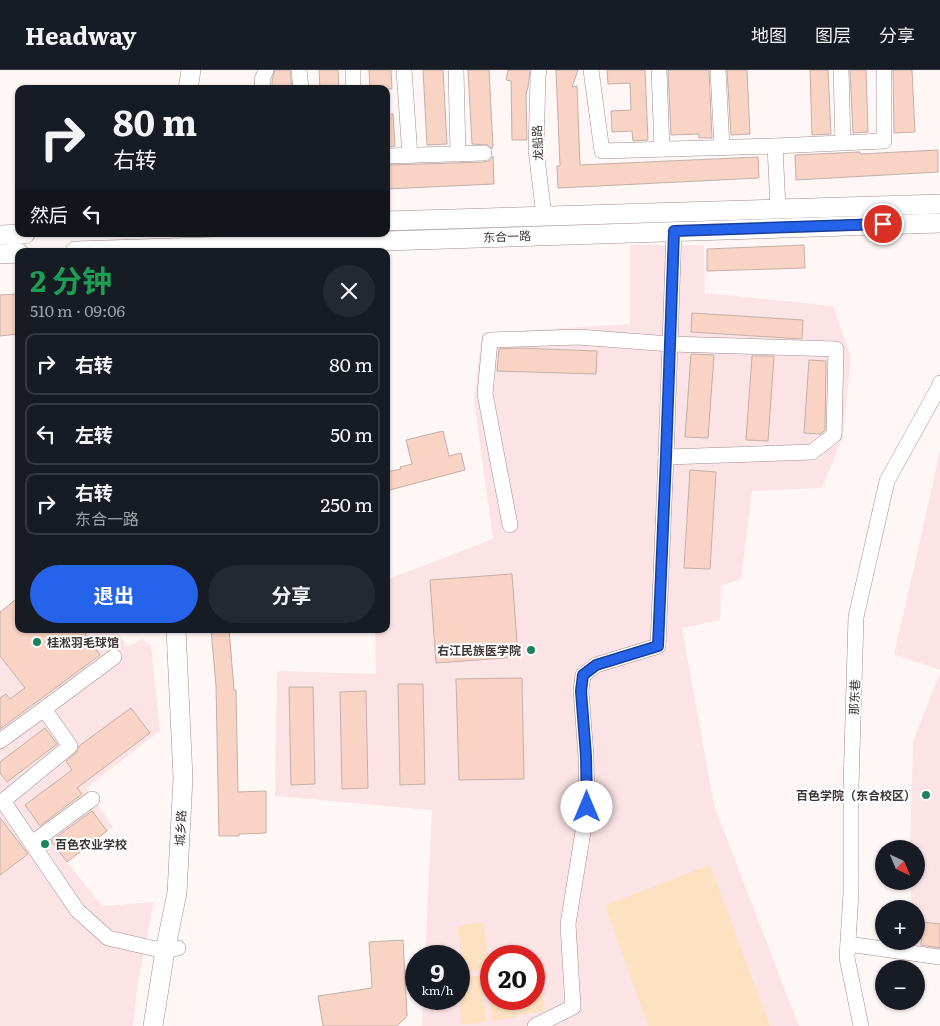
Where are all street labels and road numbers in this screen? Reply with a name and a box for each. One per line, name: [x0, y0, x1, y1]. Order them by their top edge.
street label: 龙船路: [527, 125, 547, 161]
street label: 东合一路: [483, 226, 531, 246]
street label: 那东巷: [844, 679, 864, 715]
street label: 城乡路: [170, 810, 190, 846]

